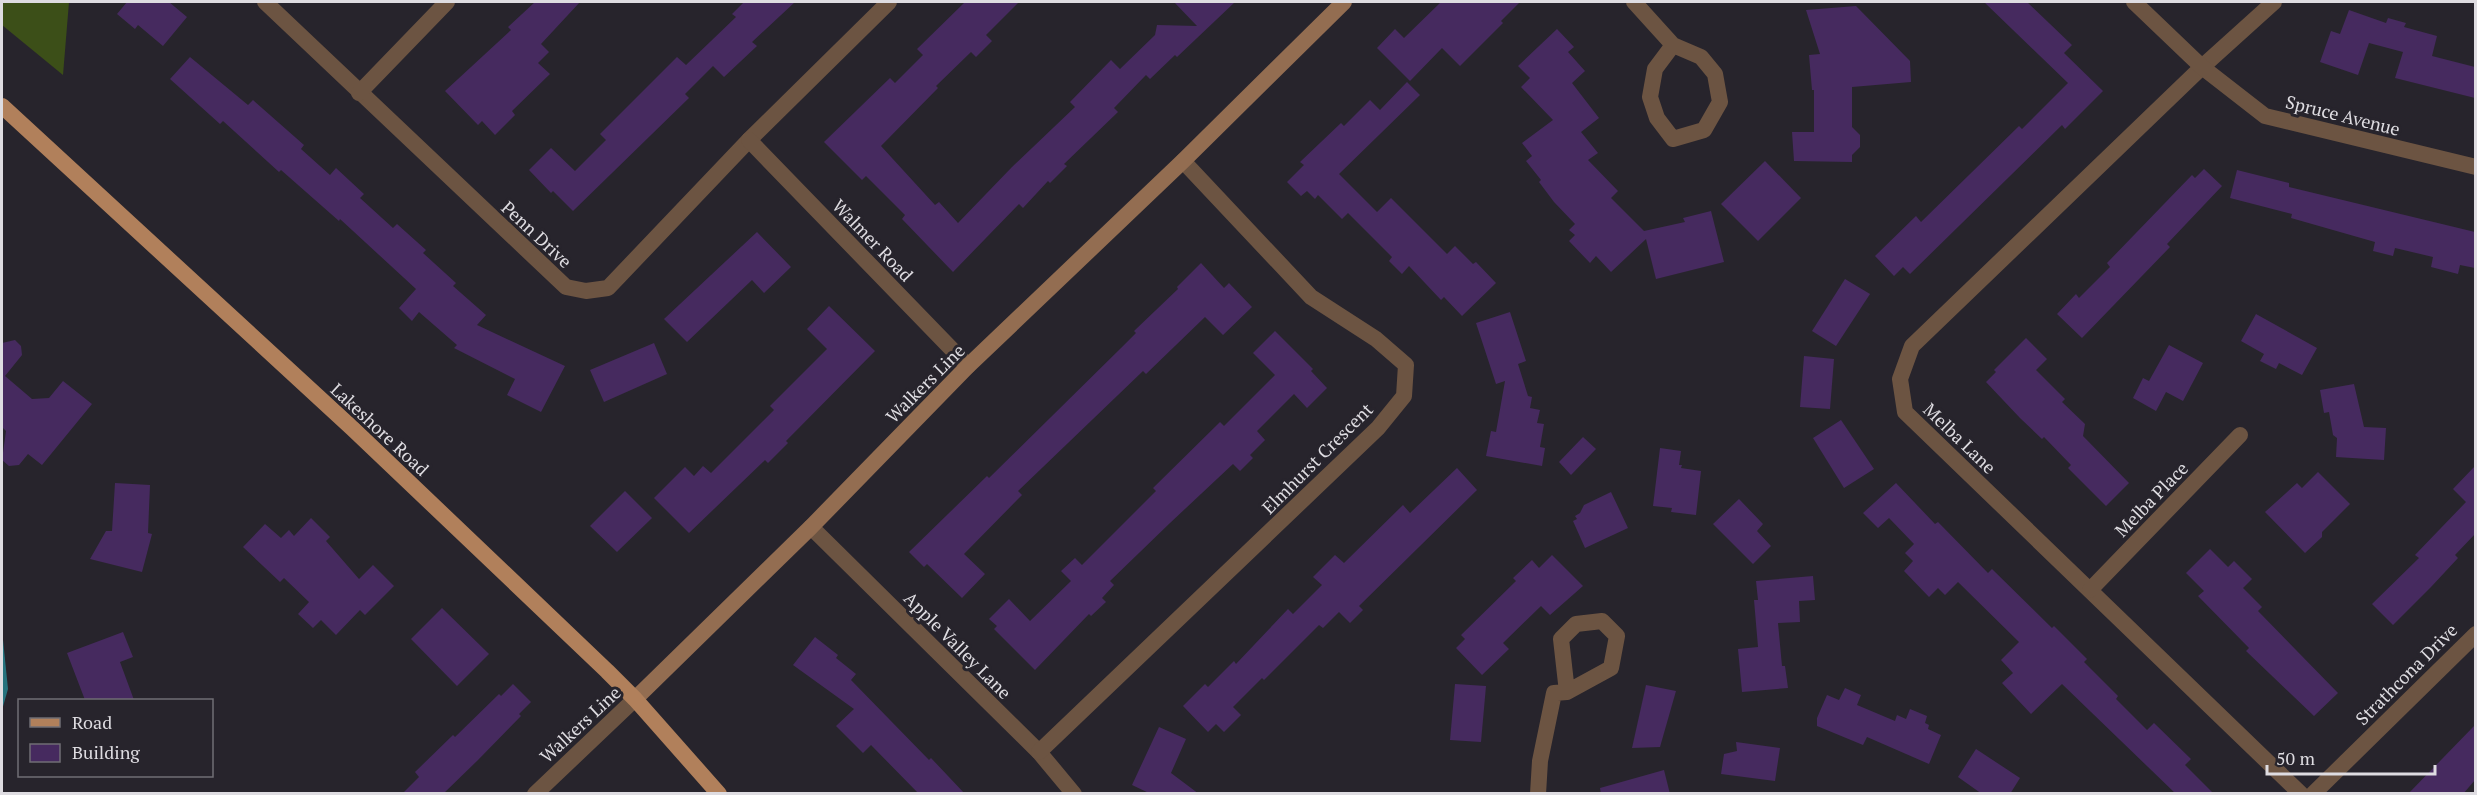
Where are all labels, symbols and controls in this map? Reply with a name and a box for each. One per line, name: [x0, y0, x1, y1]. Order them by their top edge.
street label: Spruce Avenue: [2283, 89, 2403, 141]
street label: Walmer Road: [827, 193, 919, 287]
street label: Penn Drive: [497, 195, 577, 273]
street label: Walkers Line: [880, 338, 970, 428]
street label: Lakeshore Road: [326, 377, 434, 481]
street label: Elmhurst Crescent: [1256, 397, 1378, 519]
street label: Melba Lane: [1919, 397, 2001, 479]
street label: Melba Place: [2109, 456, 2193, 542]
street label: Apple Valley Lane: [899, 586, 1017, 704]
street label: Strathcona Drive: [2350, 618, 2462, 730]
street label: Walkers Line: [534, 680, 626, 768]
legend: [18, 699, 213, 777]
text: Road: [72, 710, 112, 734]
scale bar: [2267, 738, 2435, 776]
text: Building: [72, 740, 140, 764]
text: 50 m: [2276, 746, 2316, 770]

